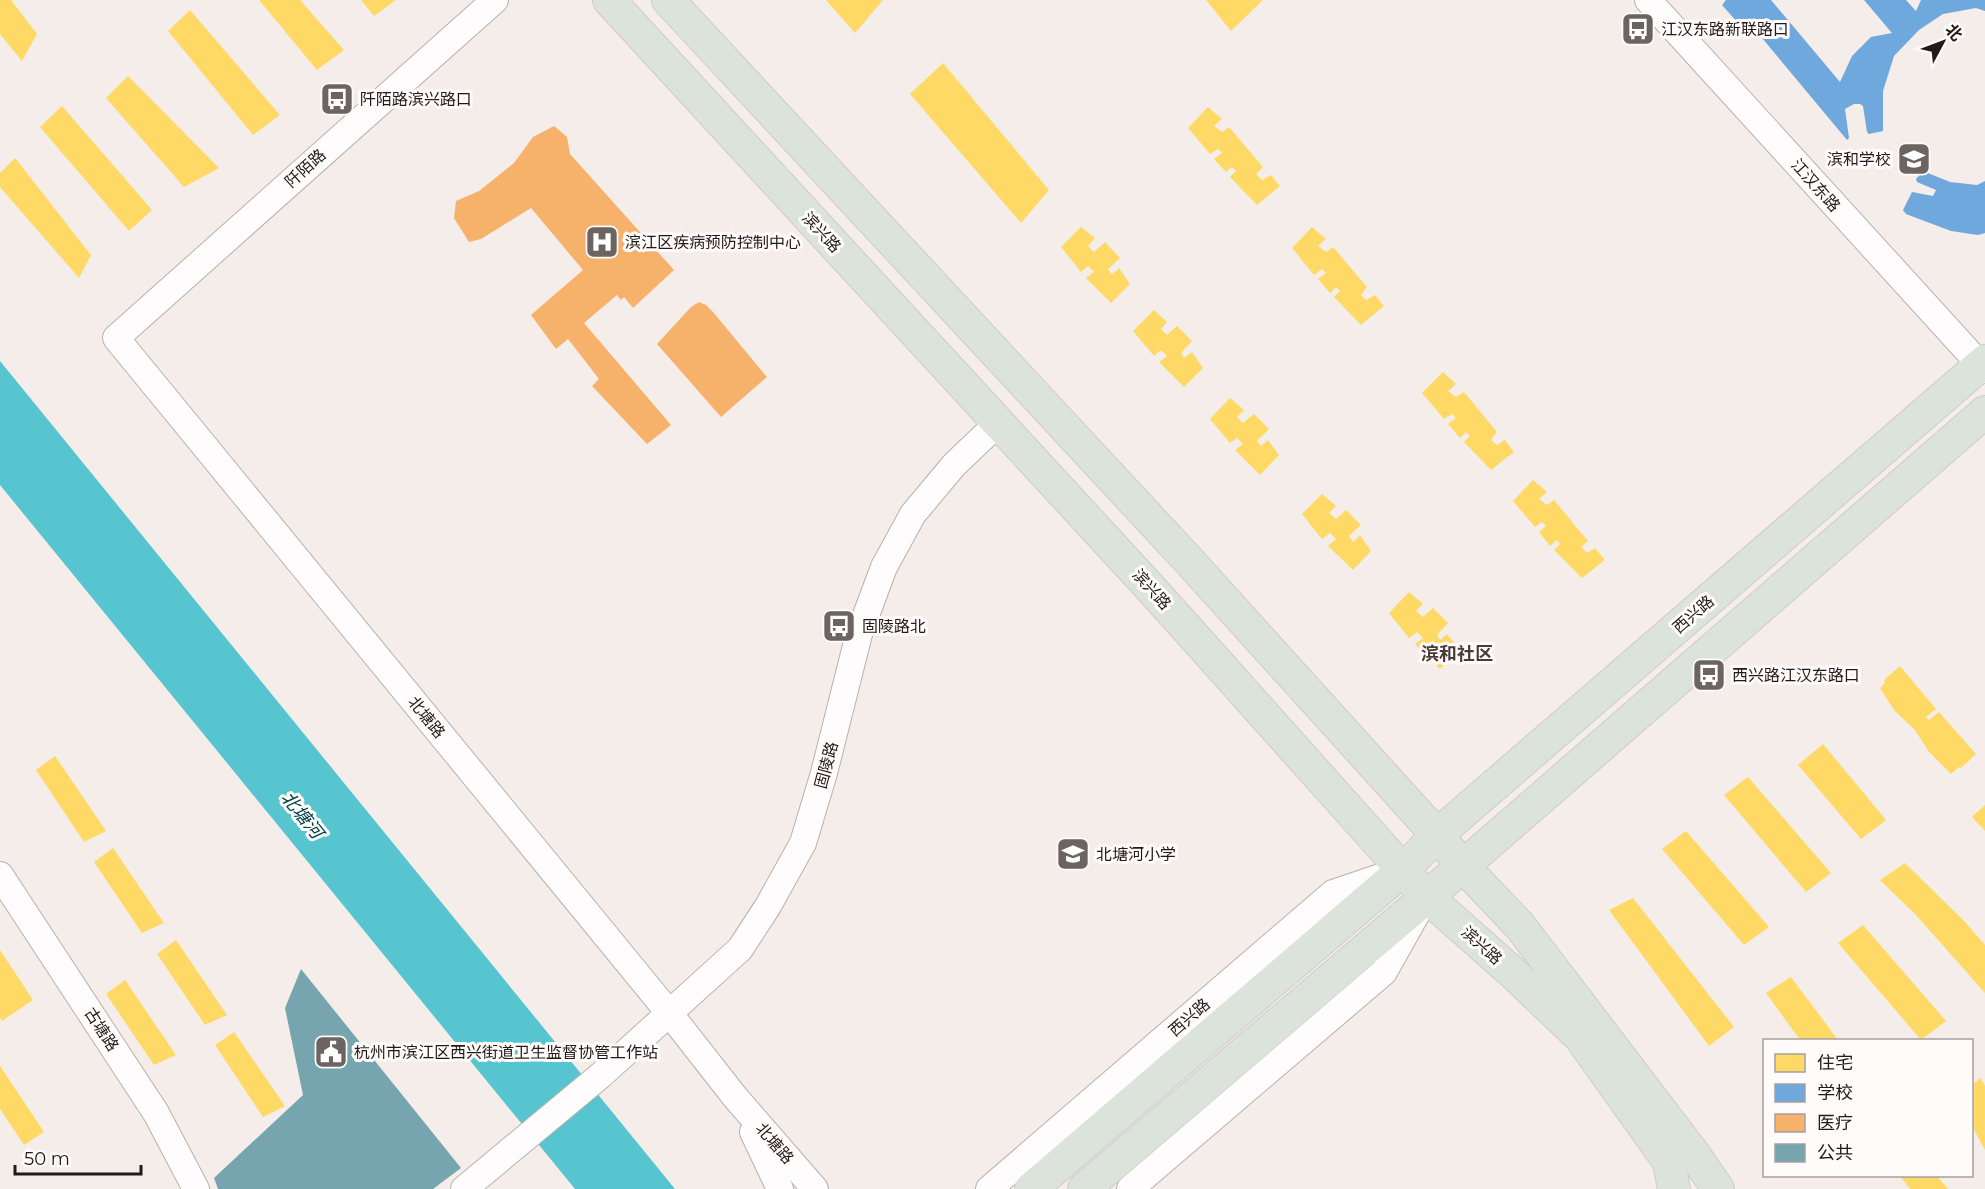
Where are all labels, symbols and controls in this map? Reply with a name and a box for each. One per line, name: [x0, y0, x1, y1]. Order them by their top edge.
bus stop icon: 江汉东路新联路口: [1620, 11, 1656, 47]
north arrow: [1913, 12, 1973, 72]
place label: 江汉东路新联路口: [1661, 20, 1789, 39]
text: 北: [1942, 20, 1966, 45]
bus stop icon: 阡陌路滨兴路口: [319, 81, 355, 117]
place label: 阡陌路滨兴路口: [360, 90, 472, 109]
school or university icon: 滨和学校: [1896, 141, 1932, 177]
street label: 阡陌路: [281, 145, 330, 191]
place label: 滨和学校: [1827, 150, 1891, 169]
street label: 江汉东路: [1787, 155, 1844, 215]
street label: 滨兴路: [798, 208, 845, 256]
hospital icon: 滨江区疾病预防控制中心: [584, 224, 620, 260]
place label: 滨江区疾病预防控制中心: [625, 233, 801, 252]
street label: 滨兴路: [1129, 565, 1175, 614]
street label: 西兴路: [1669, 591, 1718, 637]
bus stop icon: 固陵路北: [821, 608, 857, 644]
place label: 固陵路北: [862, 617, 926, 636]
district label: 滨和社区: [1421, 643, 1493, 665]
bus stop icon: 西兴路江汉东路口: [1691, 657, 1727, 693]
place label: 西兴路江汉东路口: [1732, 666, 1860, 685]
street label: 北塘路: [404, 693, 449, 742]
street label: 固陵路: [811, 739, 842, 791]
water label: 北塘河: [276, 787, 329, 845]
school or university icon: 北塘河小学: [1055, 836, 1091, 872]
place label: 北塘河小学: [1096, 845, 1176, 864]
street label: 滨兴路: [1457, 922, 1506, 968]
street label: 西兴路: [1165, 994, 1214, 1040]
street label: 古塘路: [81, 1004, 123, 1055]
public building icon: 杭州市滨江区西兴街道卫生监督协管工作站: [313, 1034, 349, 1070]
legend: [1763, 1039, 1973, 1177]
place label: 杭州市滨江区西兴街道卫生监督协管工作站: [354, 1043, 658, 1062]
text: 住宅: [1817, 1052, 1853, 1074]
text: 学校: [1817, 1082, 1853, 1104]
text: 医疗: [1817, 1112, 1853, 1134]
street label: 北塘路: [752, 1119, 798, 1168]
scale bar: [15, 1138, 141, 1176]
text: 公共: [1817, 1142, 1853, 1164]
text: 50 m: [24, 1148, 70, 1170]

